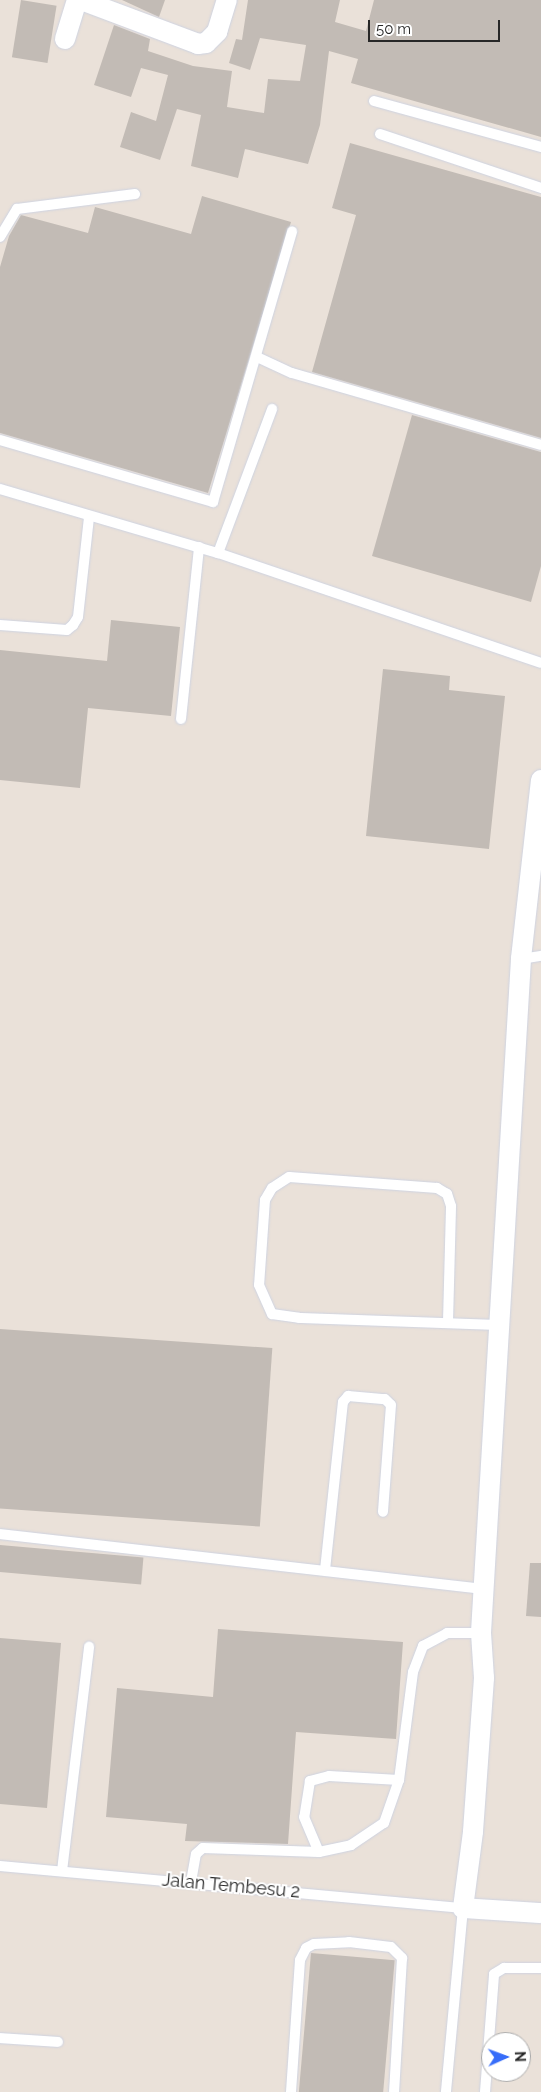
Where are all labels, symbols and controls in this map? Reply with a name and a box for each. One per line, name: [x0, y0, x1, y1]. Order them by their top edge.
scale bar: [371, 10, 504, 42]
text: 50 m: [376, 20, 411, 38]
street label: Jalan Tembesu 2: [161, 1869, 301, 1903]
north arrow: [481, 2032, 531, 2082]
text: N: [512, 2051, 528, 2062]

